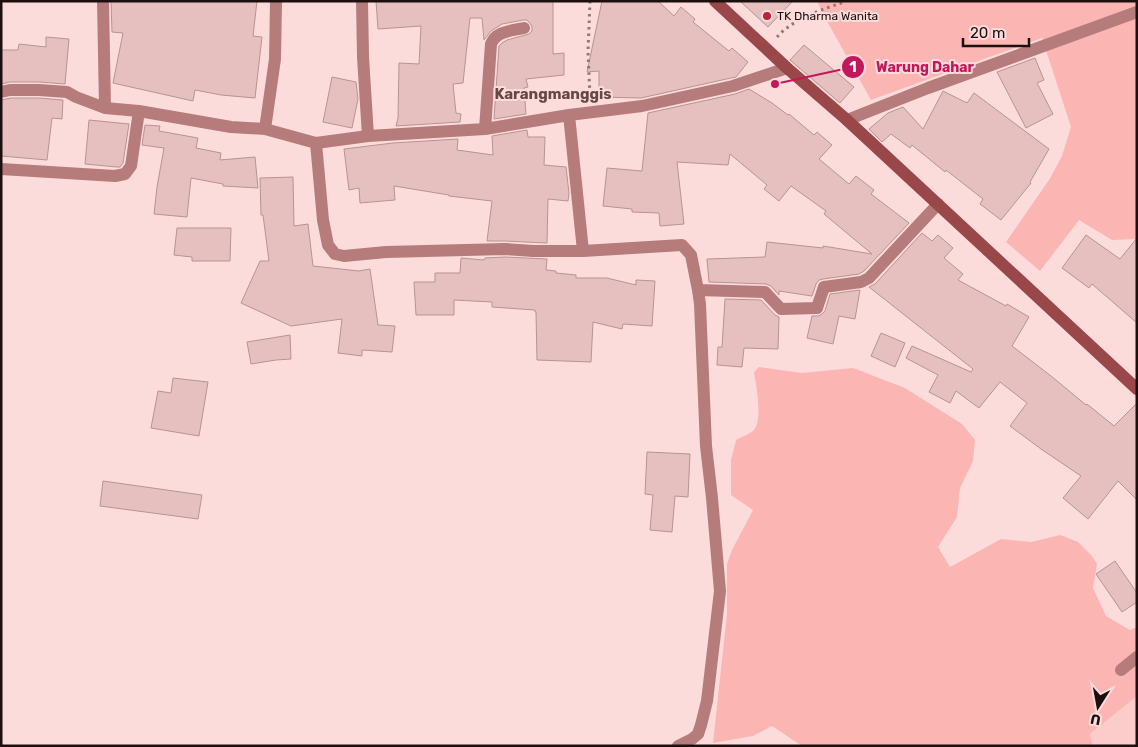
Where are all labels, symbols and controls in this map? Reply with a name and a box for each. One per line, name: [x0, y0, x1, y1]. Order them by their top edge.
place label: TK Dharma Wanita: [777, 9, 878, 23]
marker: TK Dharma Wanita: [761, 10, 773, 22]
scale bar: [963, 15, 1029, 47]
text: 20 m: [970, 24, 1005, 42]
callout: Warung Dahar: [841, 53, 984, 82]
text: 1: [849, 58, 857, 76]
text: Warung Dahar: [876, 59, 975, 76]
district label: Karangmanggis: [494, 85, 612, 103]
north arrow: [1073, 682, 1123, 732]
text: U: [1089, 710, 1102, 729]

